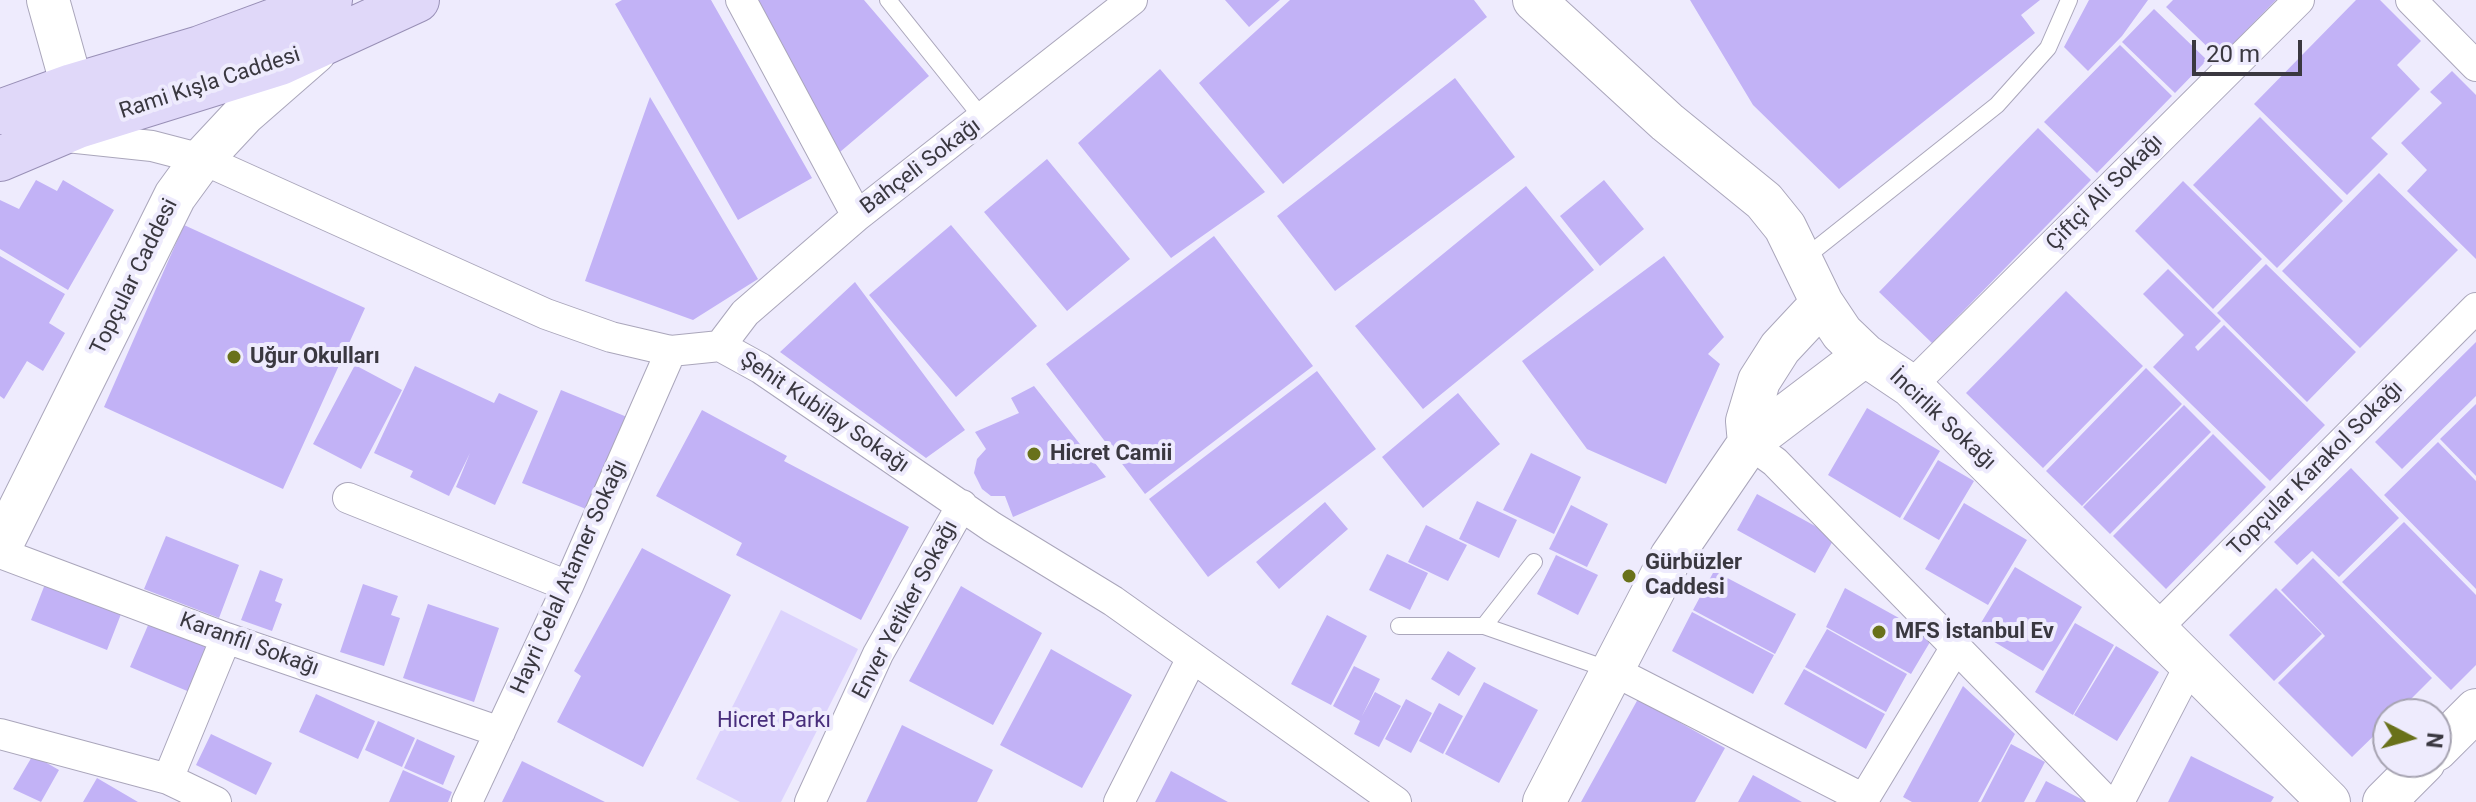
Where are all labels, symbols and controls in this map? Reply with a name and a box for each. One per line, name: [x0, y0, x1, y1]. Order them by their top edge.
scale bar: [2196, 24, 2306, 74]
text: 20 m: [2206, 40, 2260, 68]
street label: Rami Kışla Caddesi: [116, 42, 304, 126]
street label: Bahçeli Sokağı: [856, 113, 986, 221]
street label: Çiftçi Ali Sokağı: [2041, 129, 2169, 257]
street label: Topçular Caddesi: [86, 195, 184, 359]
place label: Uğur Okulları: [250, 344, 380, 370]
street label: Şehit Kubilay Sokağı: [735, 347, 913, 479]
marker: Uğur Okulları: [225, 348, 243, 366]
street label: İncirlik Sokağı: [1883, 364, 2001, 476]
street label: Topçular Karakol Sokağı: [2223, 376, 2409, 562]
place label: Hicret Camii: [1050, 441, 1172, 467]
marker: Hicret Camii: [1025, 445, 1043, 463]
street label: Hayri Celal Atamer Sokağı: [506, 456, 634, 698]
street label: Enver Yetiker Sokağı: [848, 516, 964, 704]
place label: Gürbüzler Caddesi: [1645, 550, 1742, 602]
marker: Gürbüzler Caddesi: [1620, 567, 1638, 585]
street label: Karanfil Sokağı: [176, 608, 322, 682]
place label: MFS İstanbul Ev: [1895, 619, 2054, 645]
marker: MFS İstanbul Ev: [1870, 623, 1888, 641]
north arrow: [2372, 698, 2452, 778]
park label: Hicret Parkı: [717, 708, 831, 734]
text: N: [2421, 731, 2448, 749]

